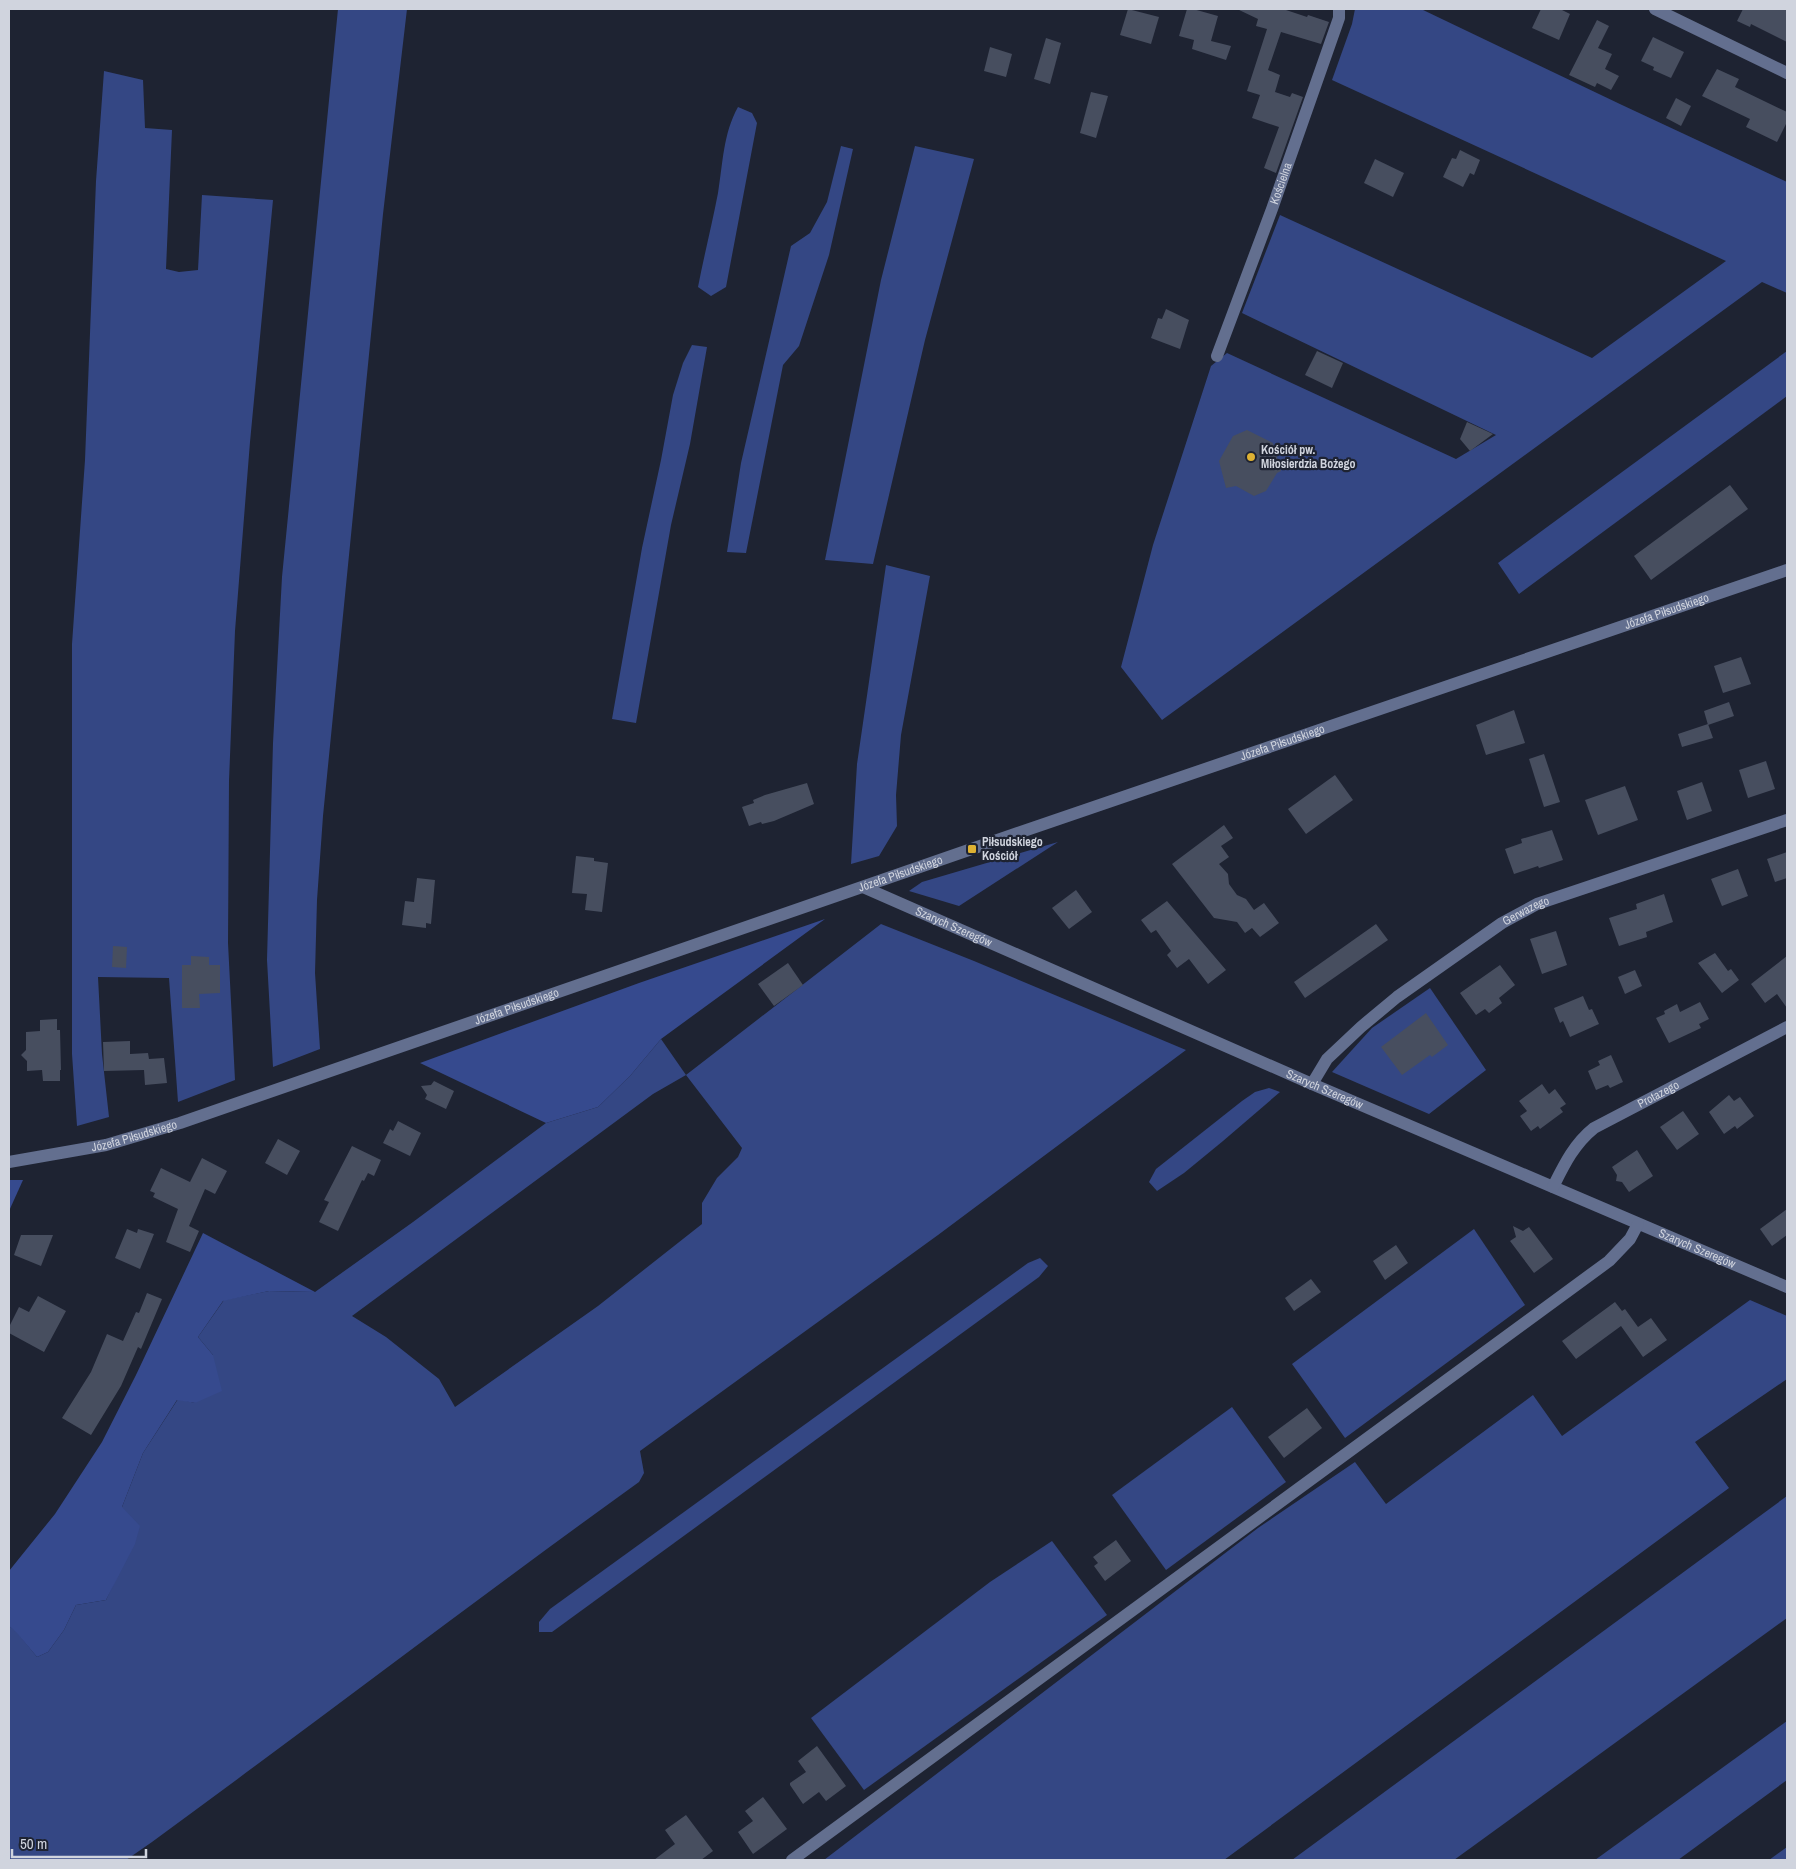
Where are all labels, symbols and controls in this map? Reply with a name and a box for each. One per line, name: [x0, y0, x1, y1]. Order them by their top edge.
street label: Kościelna: [1266, 160, 1296, 207]
place label: Kościół pw. Miłosierdzia Bożego: [1261, 442, 1356, 472]
marker: Kościół pw. Miłosierdzia Bożego: [1245, 451, 1257, 463]
street label: Józefa Piłsudskiego: [1622, 589, 1711, 633]
street label: Józefa Piłsudskiego: [1238, 721, 1327, 764]
place label: Piłsudskiego Kościół: [982, 834, 1043, 864]
marker: Piłsudskiego Kościół: [966, 843, 978, 855]
street label: Józefa Piłsudskiego: [856, 852, 945, 896]
street label: Gerwazego: [1500, 893, 1551, 929]
street label: Szarych Szeregów: [913, 903, 995, 951]
street label: Józefa Piłsudskiego: [472, 984, 561, 1028]
street label: Szarych Szeregów: [1284, 1066, 1366, 1113]
street label: Protazego: [1635, 1077, 1682, 1112]
street label: Józefa Piłsudskiego: [90, 1116, 179, 1155]
street label: Szarych Szeregów: [1656, 1225, 1739, 1272]
scale bar: [12, 1826, 146, 1858]
text: 50 m: [20, 1833, 47, 1854]

